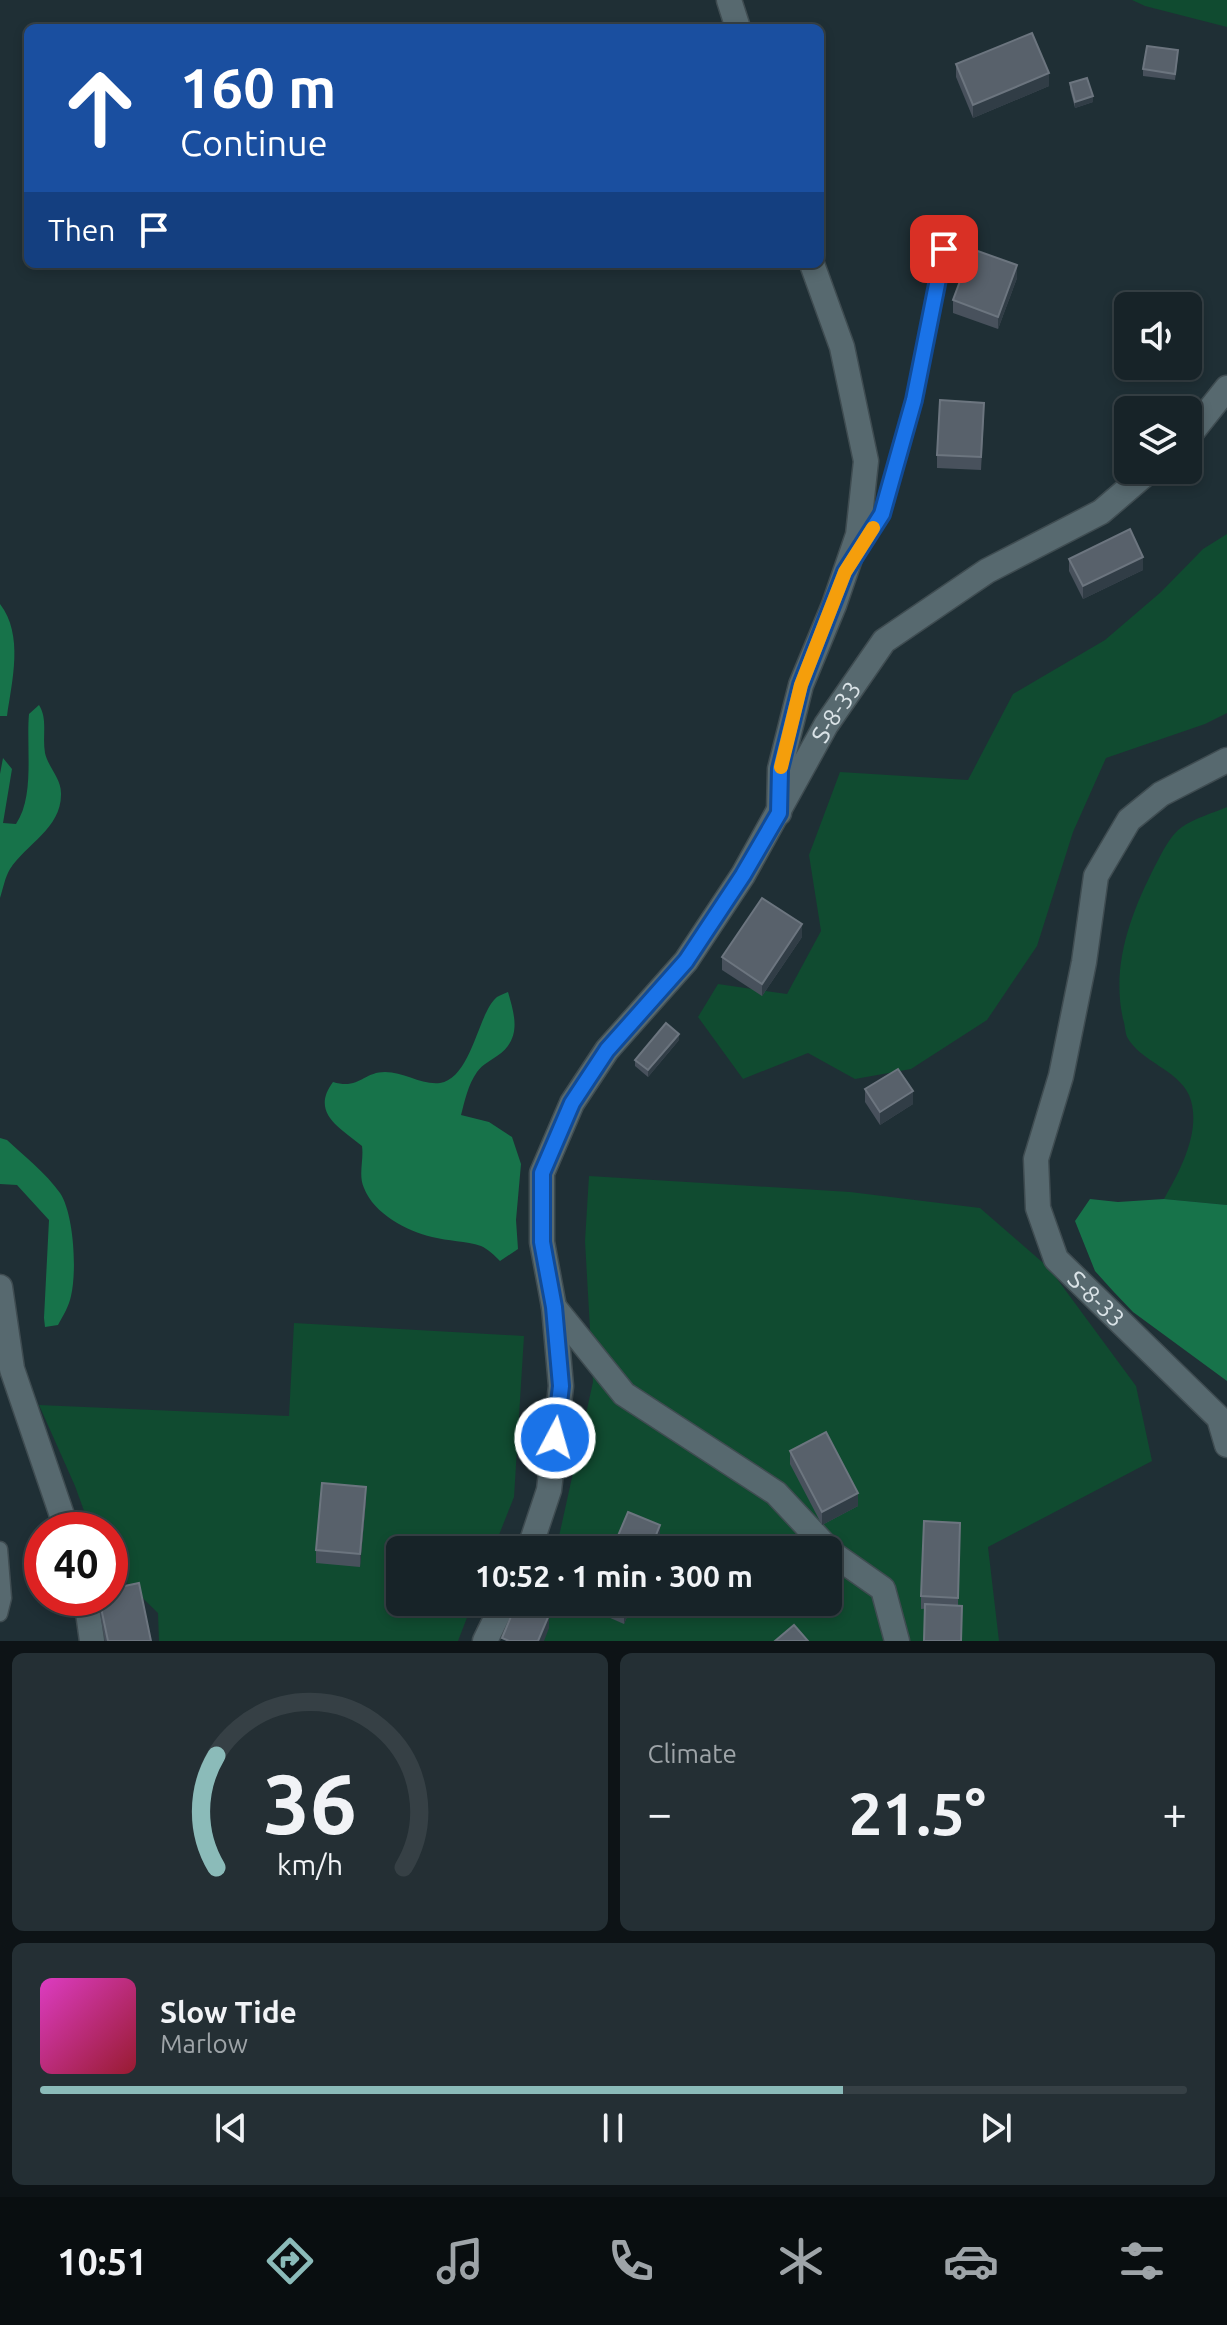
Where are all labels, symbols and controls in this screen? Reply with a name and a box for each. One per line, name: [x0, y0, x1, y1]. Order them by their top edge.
icon: ahead: [48, 56, 152, 160]
text: 160 m: [180, 56, 336, 119]
text: Continue: [180, 122, 328, 163]
icon: arrive: [132, 208, 176, 252]
text: Then: [48, 213, 116, 247]
pin: [910, 215, 978, 283]
icon: arrive: [922, 227, 966, 271]
map controls: [1114, 292, 1202, 484]
button: sound: [1114, 292, 1202, 380]
button: layers: [1114, 396, 1202, 484]
street label: Տ-8-33: [806, 676, 866, 747]
street label: Տ-8-33: [1063, 1265, 1130, 1332]
position arrow: [513, 1396, 597, 1480]
speed limit sign: 40: [24, 1512, 128, 1616]
text: 10:52 · 1 min · 300 m: [475, 1559, 753, 1593]
text: Climate: [648, 1739, 737, 1768]
text: 36: [263, 1756, 357, 1850]
text: 21.5°: [849, 1779, 986, 1846]
text: −: [648, 1788, 672, 1837]
text: +: [1162, 1788, 1187, 1837]
text: km/h: [277, 1848, 343, 1880]
text: Slow Tide: [160, 1995, 297, 2029]
text: Marlow: [160, 2029, 248, 2058]
icon: previous: [209, 2106, 253, 2150]
icon: pause: [591, 2106, 635, 2150]
icon: next: [974, 2106, 1018, 2150]
icon: directions: [262, 2233, 318, 2289]
icon: music: [432, 2233, 488, 2289]
icon: phone: [603, 2233, 659, 2289]
icon: climate: [773, 2233, 829, 2289]
icon: car: [943, 2233, 999, 2289]
icon: filters: [1114, 2233, 1170, 2289]
text: 10:51: [57, 2241, 147, 2282]

